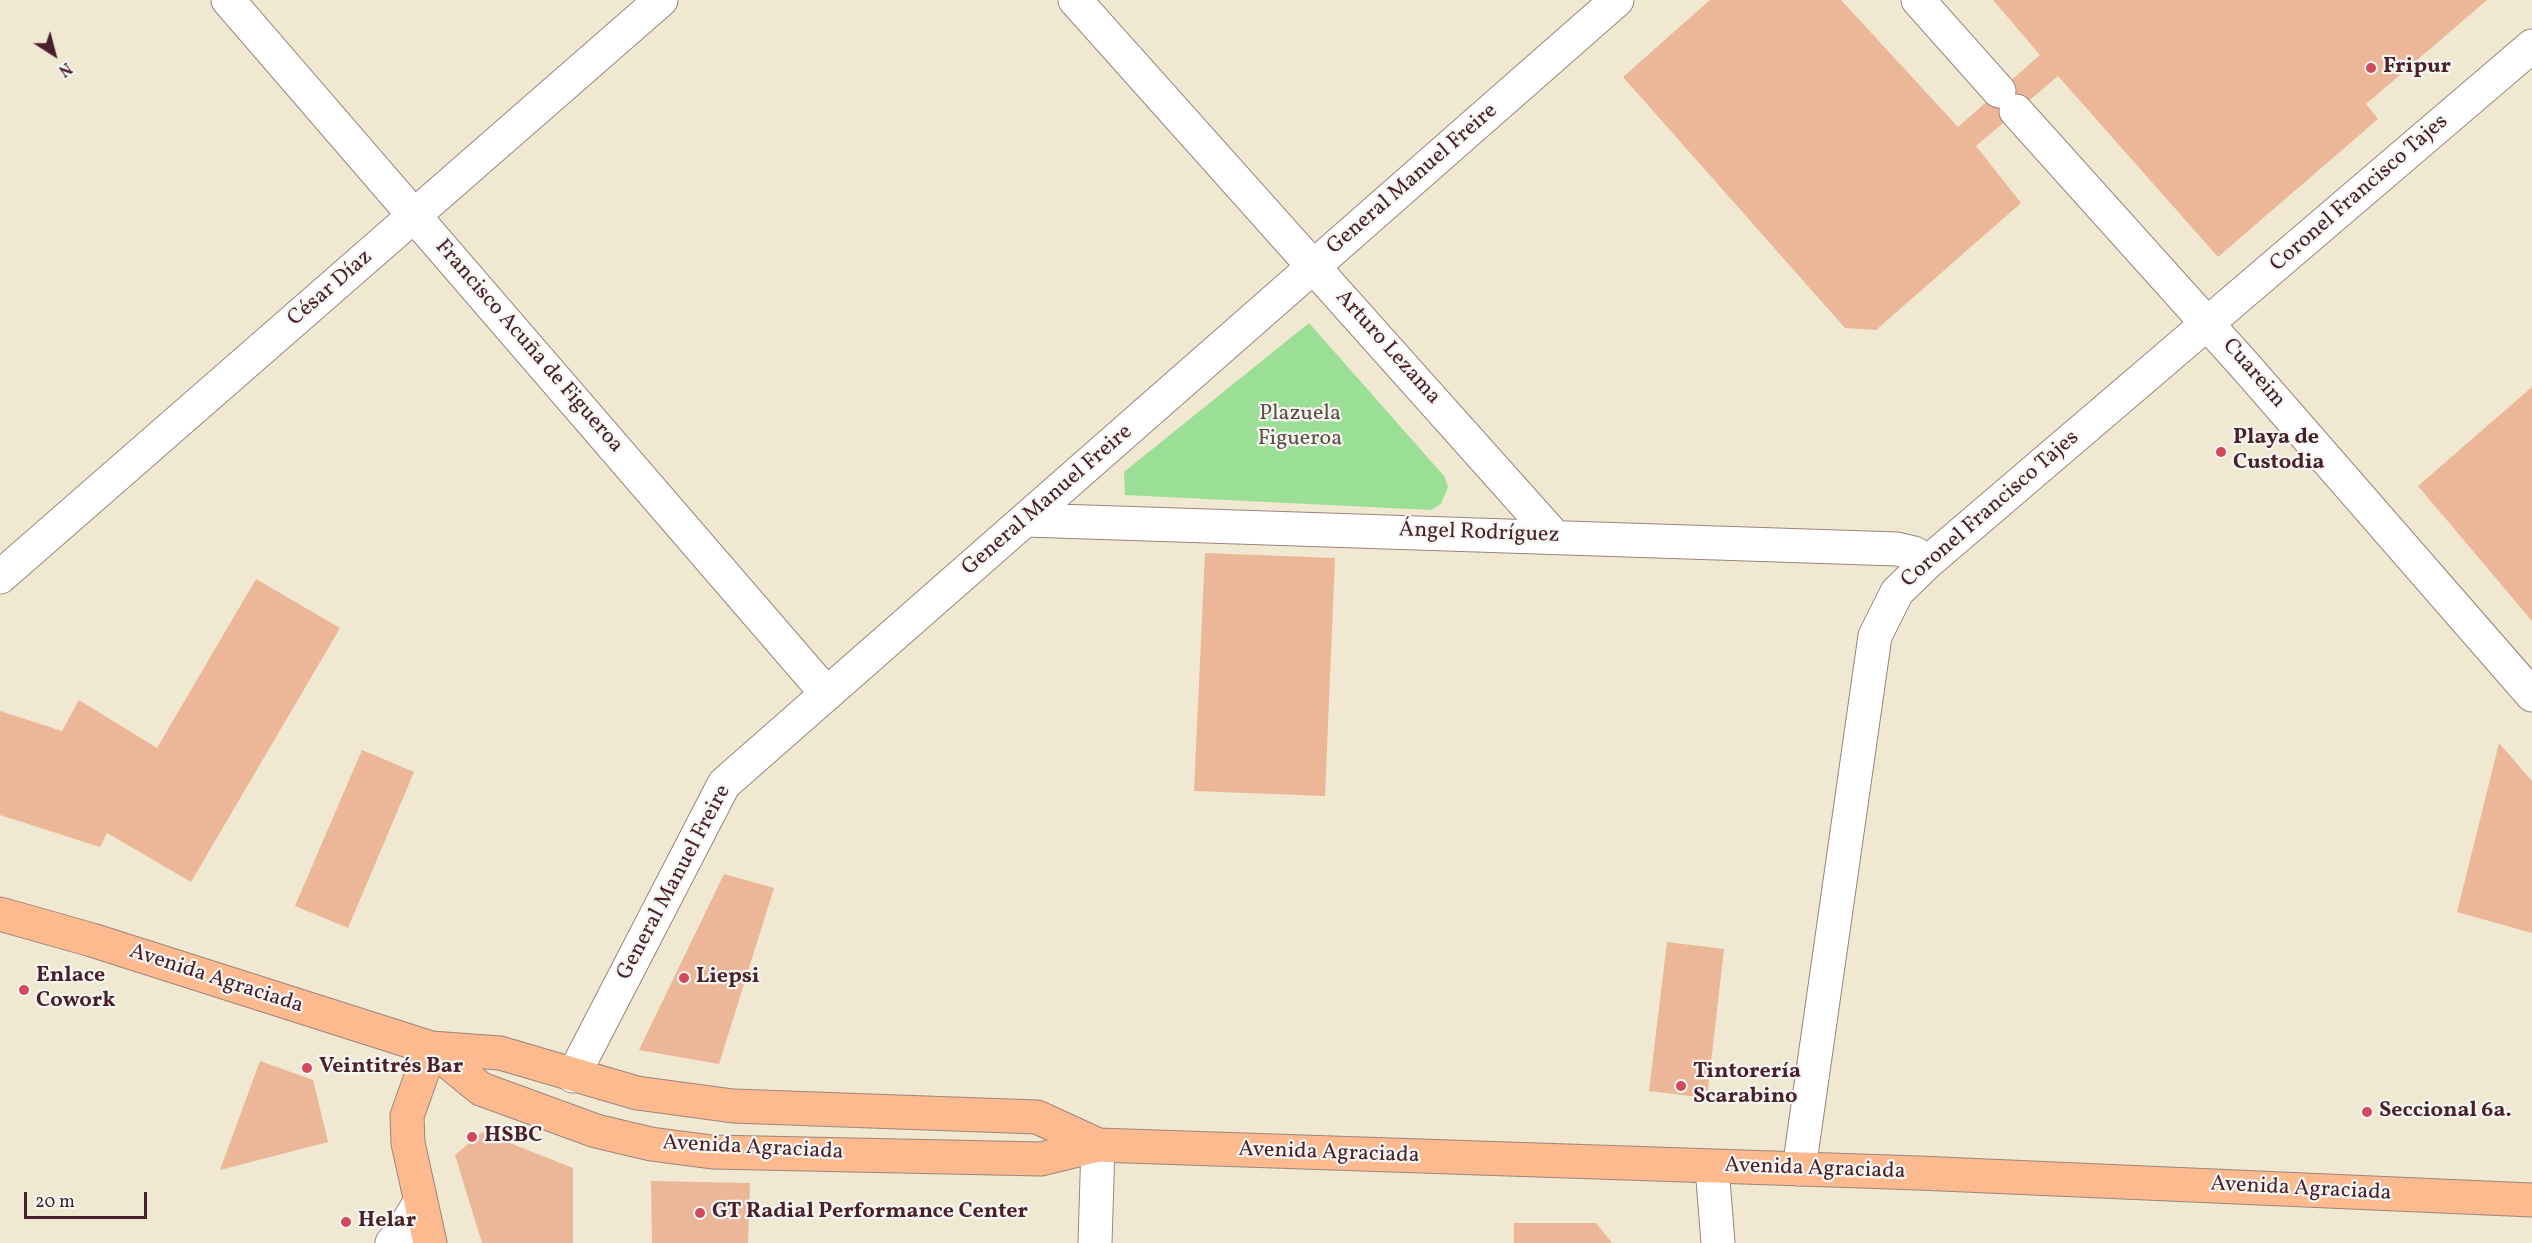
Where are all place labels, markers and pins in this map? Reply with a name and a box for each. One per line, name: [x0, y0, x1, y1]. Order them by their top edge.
place label: Fripur: [2383, 55, 2451, 81]
marker: Fripur: [2364, 61, 2378, 75]
place label: Playa de Custodia: [2233, 426, 2324, 478]
marker: Playa de Custodia: [2214, 445, 2228, 459]
place label: Enlace Cowork: [36, 964, 116, 1016]
place label: Liepsi: [696, 965, 759, 991]
marker: Liepsi: [677, 971, 691, 985]
marker: Enlace Cowork: [17, 983, 31, 997]
place label: Veintitrés Bar: [319, 1055, 463, 1081]
place label: Tintorería Scarabino: [1693, 1060, 1801, 1112]
marker: Veintitrés Bar: [300, 1061, 314, 1075]
marker: Tintorería Scarabino: [1674, 1079, 1688, 1093]
place label: Seccional 6a.: [2379, 1099, 2512, 1125]
marker: Seccional 6a.: [2360, 1105, 2374, 1119]
place label: HSBC: [484, 1124, 542, 1150]
marker: HSBC: [465, 1130, 479, 1144]
place label: GT Radial Performance Center: [712, 1200, 1028, 1226]
marker: GT Radial Performance Center: [693, 1206, 707, 1220]
place label: Helar: [358, 1209, 416, 1235]
marker: Helar: [339, 1215, 353, 1229]

